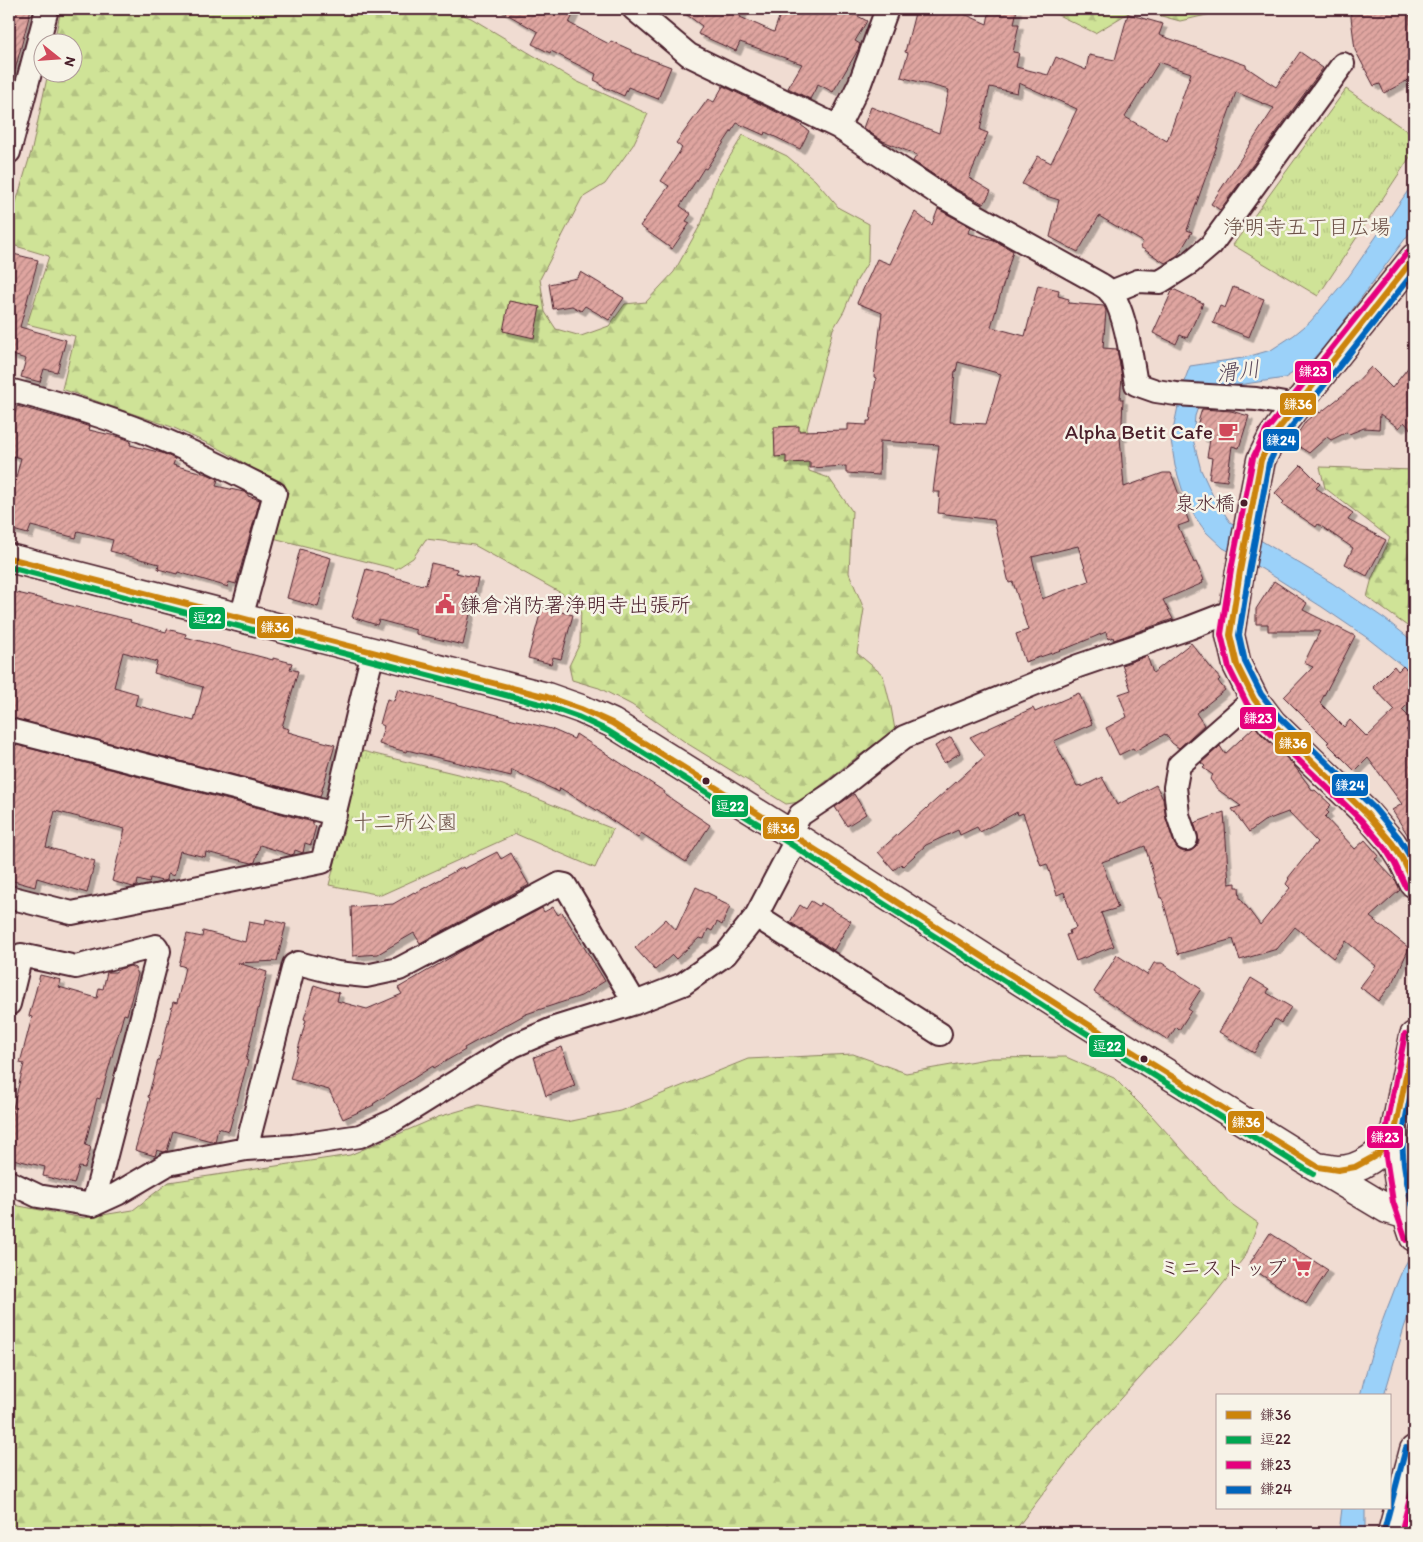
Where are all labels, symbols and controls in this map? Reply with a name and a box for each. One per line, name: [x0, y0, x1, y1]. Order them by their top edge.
north arrow: [32, 32, 82, 82]
text: N: [60, 55, 79, 69]
park label: 浄明寺五丁目広場: [1223, 214, 1391, 239]
water label: 滑川: [1215, 355, 1261, 387]
line badge: 鎌23: [1294, 360, 1332, 384]
text: 鎌23: [1299, 363, 1328, 380]
line badge: 鎌36: [1279, 392, 1317, 416]
text: 鎌36: [1283, 396, 1313, 413]
place label: Alpha Betit Cafe: [1065, 419, 1213, 444]
cafe icon: Alpha Betit Cafe: [1217, 420, 1239, 442]
line badge: 鎌24: [1262, 428, 1300, 452]
text: 鎌24: [1266, 432, 1296, 449]
place label: 泉水橋: [1175, 491, 1235, 515]
marker: 泉水橋: [1239, 498, 1249, 508]
place label: 鎌倉消防署浄明寺出張所: [460, 592, 691, 617]
public building icon: 鎌倉消防署浄明寺出張所: [434, 593, 456, 615]
line badge: 逗22: [188, 606, 226, 630]
text: 逗22: [193, 610, 222, 627]
line badge: 鎌36: [256, 615, 294, 639]
text: 鎌36: [260, 619, 290, 636]
line badge: 鎌23: [1239, 706, 1277, 730]
text: 鎌23: [1244, 710, 1273, 727]
line badge: 鎌36: [1274, 731, 1312, 755]
text: 鎌36: [1278, 735, 1308, 752]
line badge: 鎌24: [1331, 773, 1369, 797]
unlabelled marker: [701, 776, 711, 786]
text: 鎌24: [1335, 777, 1365, 794]
line badge: 逗22: [711, 794, 749, 818]
text: 逗22: [716, 798, 745, 815]
park label: 十二所公園: [353, 809, 458, 834]
line badge: 鎌36: [762, 816, 800, 840]
text: 鎌36: [766, 820, 796, 837]
line badge: 逗22: [1088, 1034, 1126, 1058]
text: 逗22: [1093, 1038, 1122, 1055]
unlabelled marker: [1139, 1054, 1149, 1064]
line badge: 鎌36: [1227, 1110, 1265, 1134]
text: 鎌36: [1231, 1114, 1261, 1131]
line badge: 鎌23: [1366, 1125, 1404, 1149]
text: 鎌23: [1371, 1129, 1400, 1146]
place label: ミニストップ: [1159, 1255, 1287, 1280]
supermarket icon: ミニストップ: [1291, 1256, 1313, 1278]
legend: [1216, 1394, 1390, 1510]
text: 鎌36: [1260, 1406, 1291, 1424]
text: 逗22: [1260, 1430, 1291, 1448]
text: 鎌23: [1260, 1456, 1291, 1474]
text: 鎌24: [1260, 1480, 1292, 1498]

